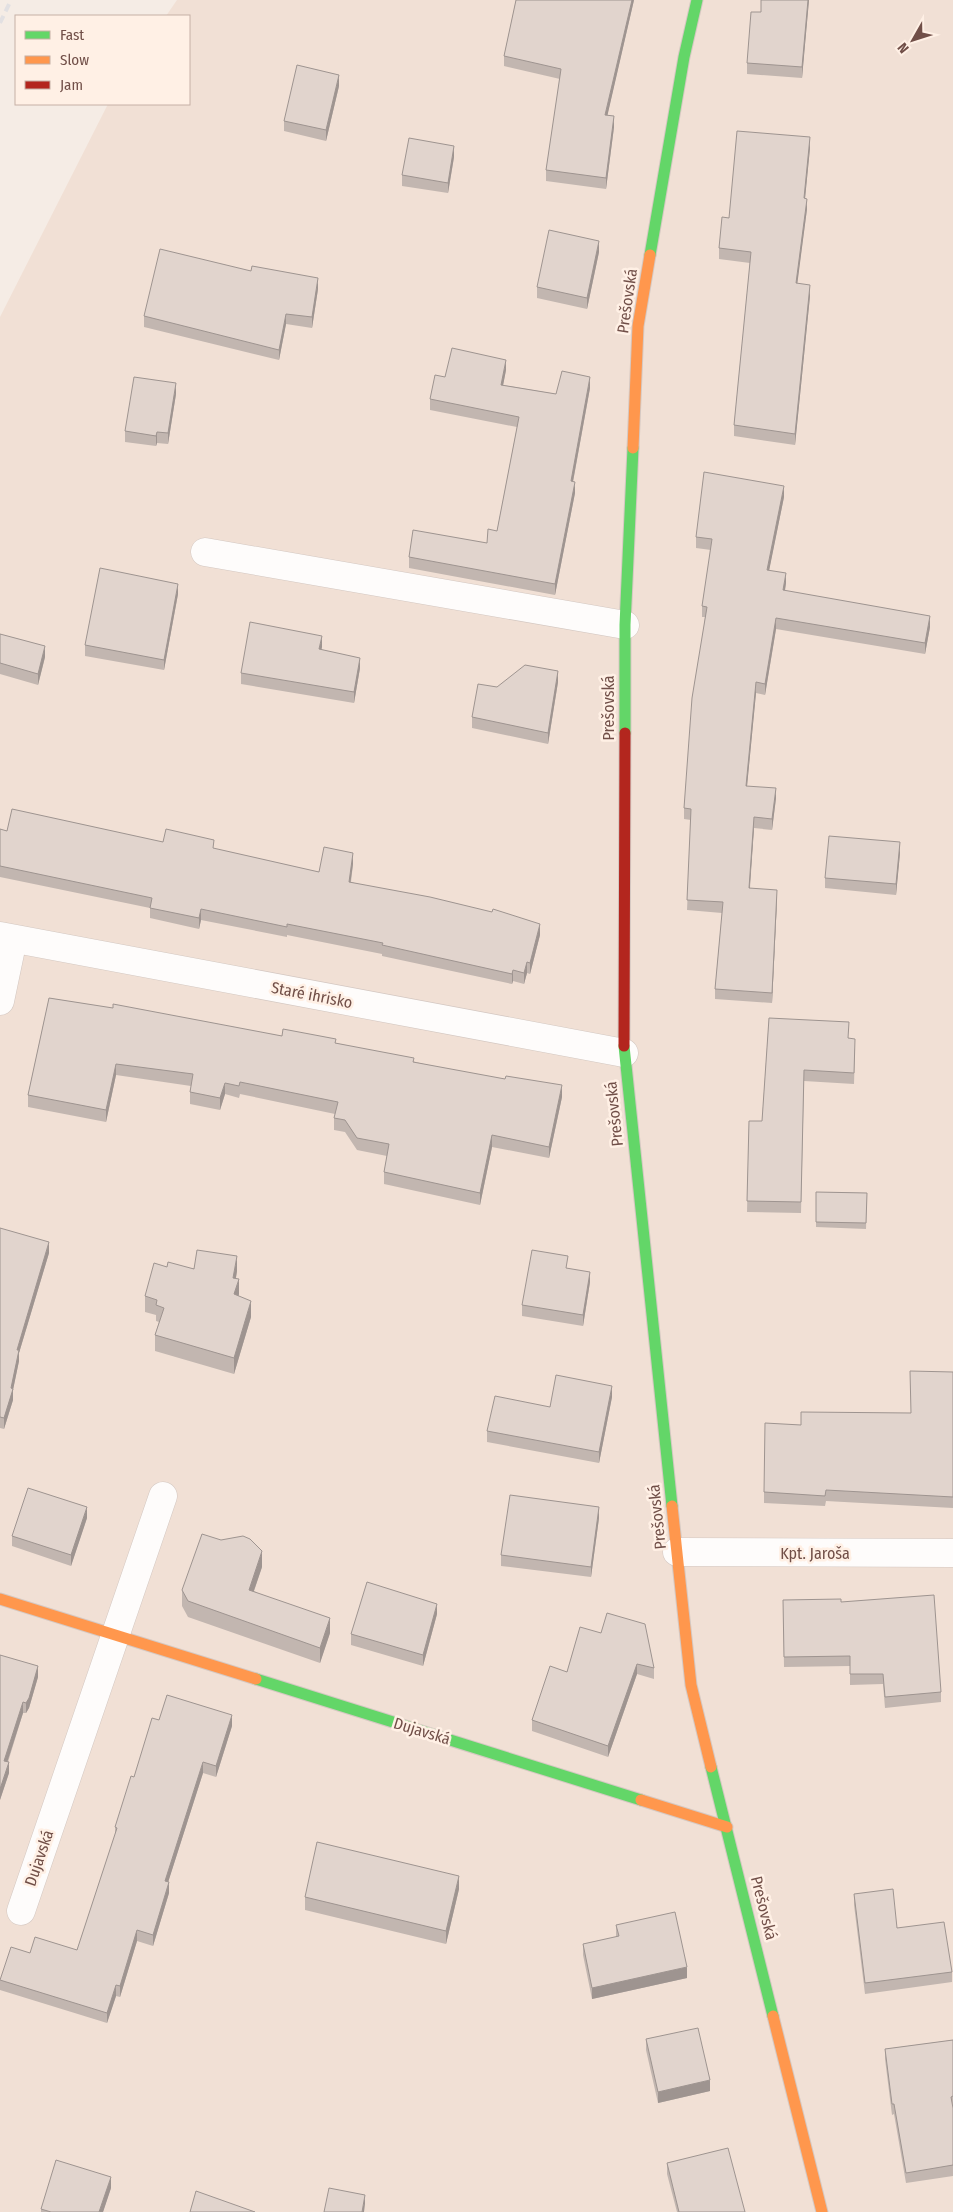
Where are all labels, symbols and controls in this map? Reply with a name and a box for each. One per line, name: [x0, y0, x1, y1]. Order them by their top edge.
legend: [15, 15, 190, 105]
north arrow: [888, 15, 938, 65]
text: Fast: [60, 26, 84, 44]
text: N: [894, 39, 913, 56]
text: Slow: [60, 51, 89, 69]
text: Jam: [60, 76, 83, 94]
street label: Prešovská: [613, 267, 641, 335]
street label: Prešovská: [599, 675, 618, 741]
street label: Staré ihrisko: [270, 978, 354, 1012]
street label: Prešovská: [601, 1080, 627, 1147]
street label: Prešovská: [644, 1483, 670, 1550]
street label: Kpt. Jaroša: [780, 1544, 850, 1563]
street label: Dujavská: [391, 1713, 453, 1749]
street label: Dujavská: [21, 1827, 58, 1889]
street label: Prešovská: [747, 1874, 781, 1942]

